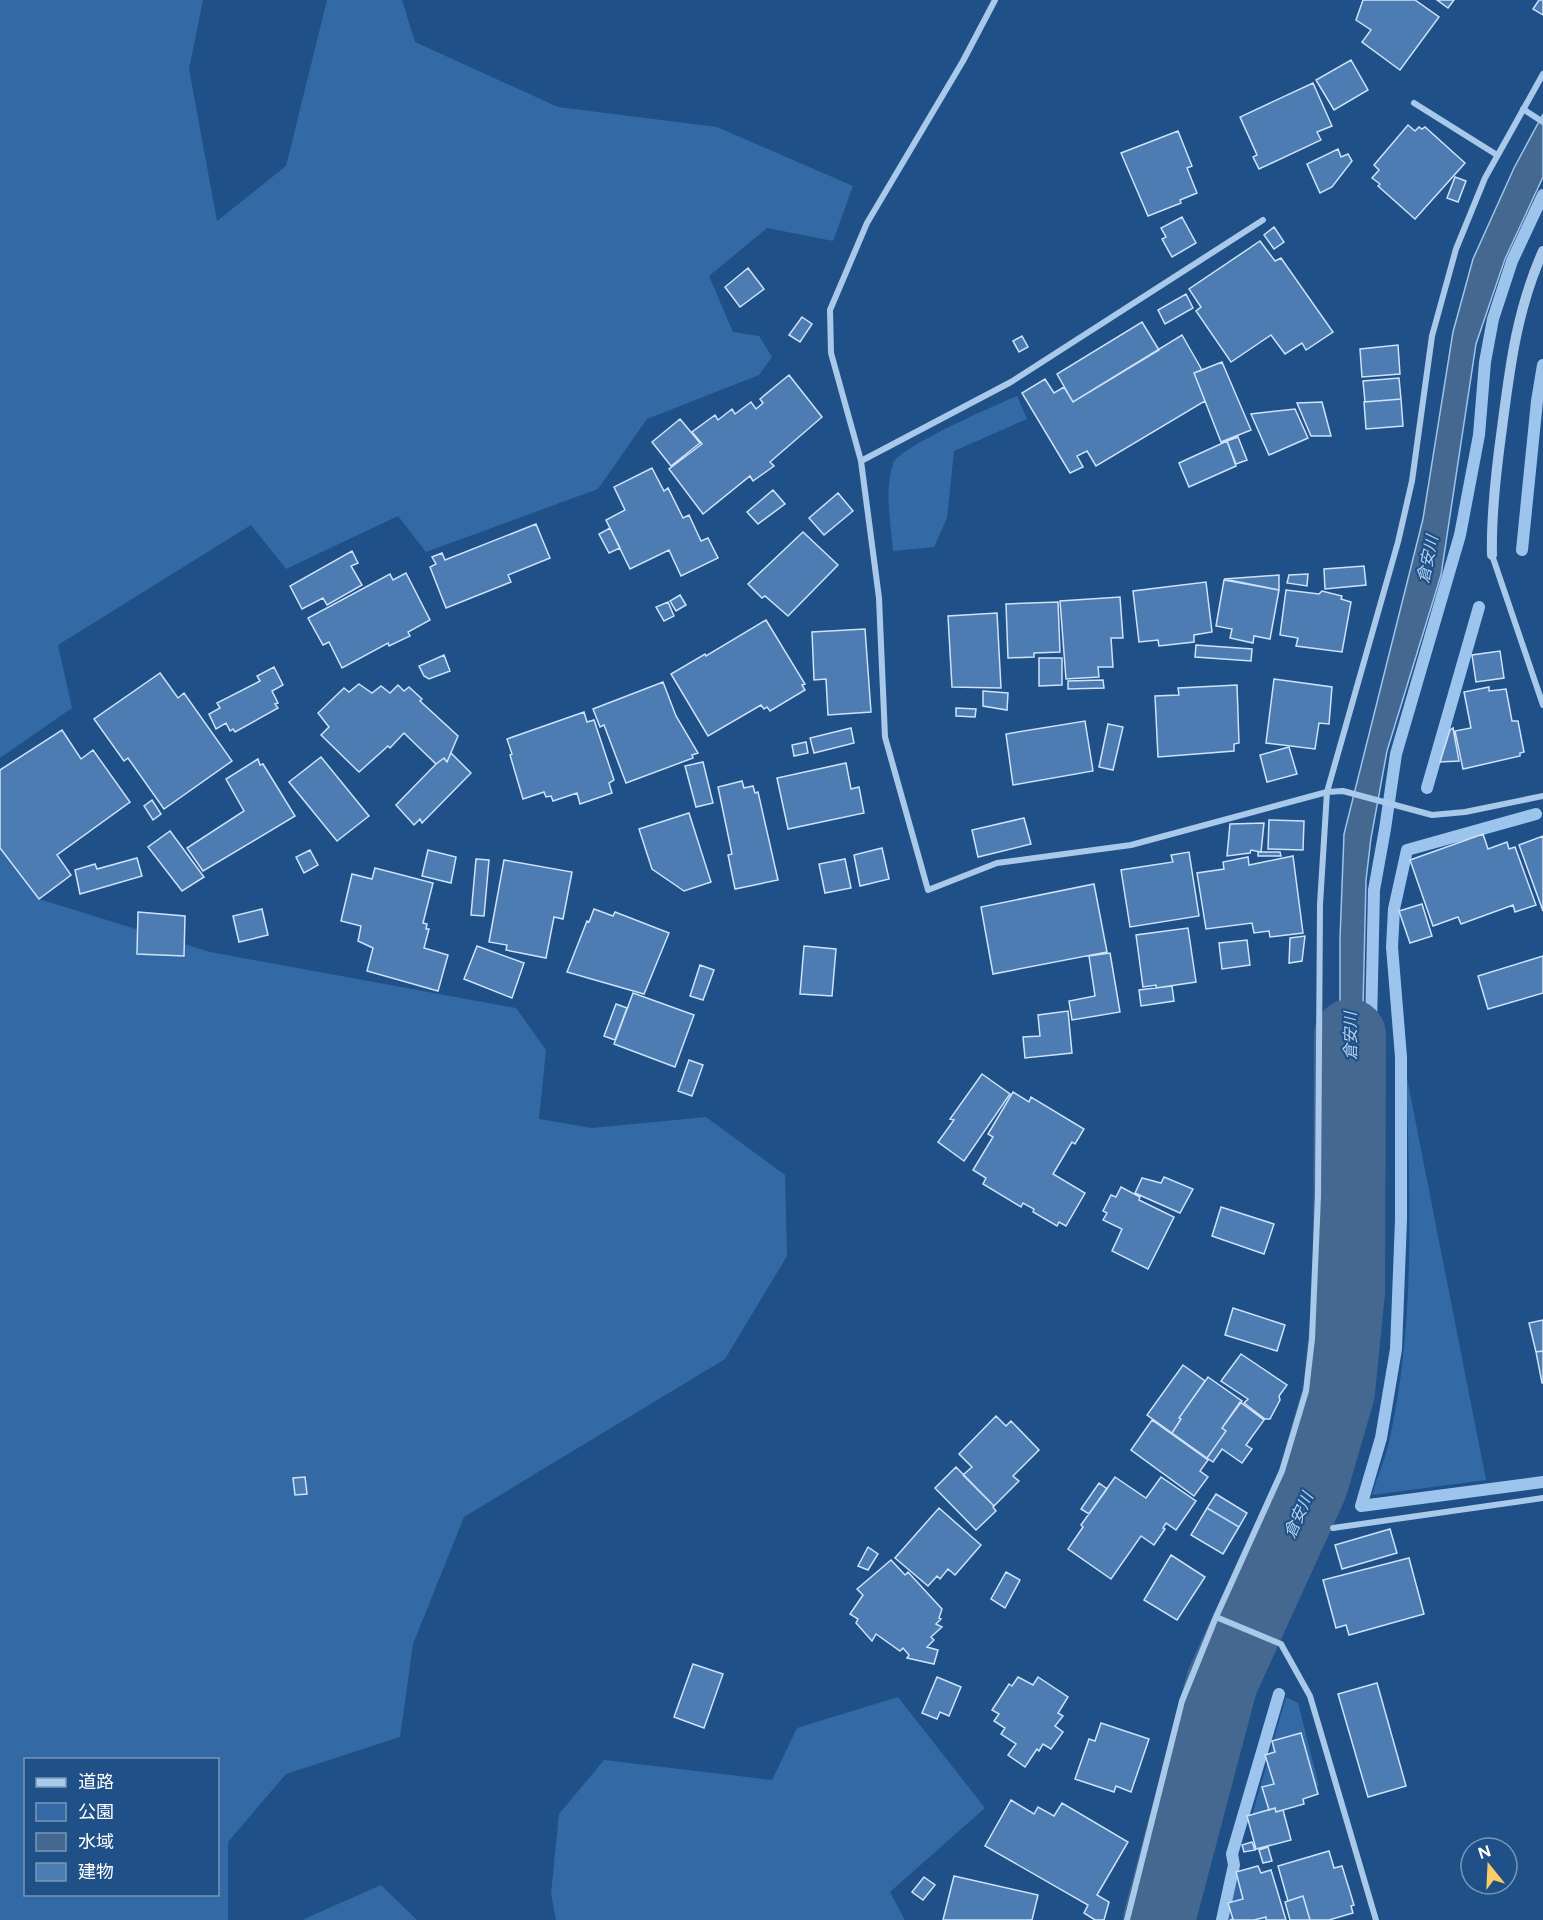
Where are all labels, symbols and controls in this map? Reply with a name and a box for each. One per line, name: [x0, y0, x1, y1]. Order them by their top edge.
water label: 倉安川: [1413, 532, 1442, 585]
water label: 倉安川: [1341, 1010, 1360, 1060]
water label: 倉安川: [1280, 1488, 1318, 1541]
legend: [24, 1758, 219, 1896]
text: 道路: [78, 1771, 114, 1793]
text: 公園: [78, 1801, 114, 1823]
text: 水域: [78, 1831, 114, 1853]
north arrow: [1459, 1836, 1519, 1896]
text: N: [1476, 1841, 1493, 1863]
text: 建物: [78, 1861, 114, 1883]

